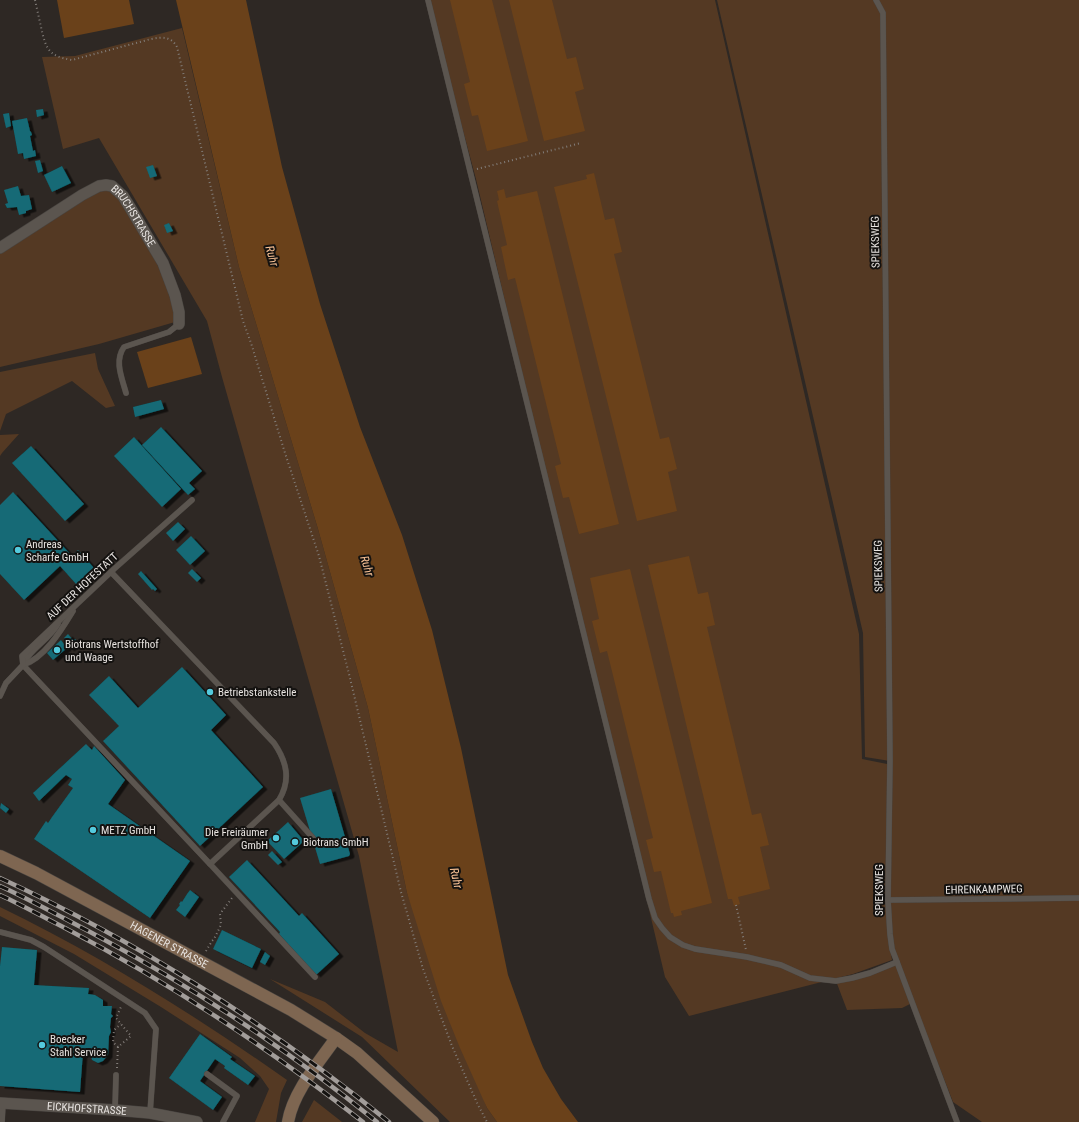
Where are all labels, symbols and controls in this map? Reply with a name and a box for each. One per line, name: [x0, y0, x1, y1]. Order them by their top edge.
street label: BRUCHSTRASSE: [108, 182, 158, 250]
street label: SPIEKSWEG: [869, 216, 882, 268]
water label: Ruhr: [262, 244, 282, 268]
place label: Andreas Scharfe GmbH: [26, 538, 89, 564]
street label: SPIEKSWEG: [872, 540, 885, 592]
marker: Andreas Scharfe GmbH: [13, 545, 23, 555]
street label: AUF DER HOFESTATT: [44, 550, 121, 623]
water label: Ruhr: [357, 554, 377, 579]
place label: Biotrans Wertstoffhof und Waage: [65, 638, 159, 664]
marker: Biotrans Wertstoffhof und Waage: [52, 645, 62, 655]
place label: Betriebstankstelle: [218, 686, 296, 699]
marker: Betriebstankstelle: [205, 687, 215, 697]
place label: METZ GmbH: [101, 824, 156, 837]
marker: METZ GmbH: [88, 825, 98, 835]
place label: Die Freiräumer GmbH: [205, 826, 269, 852]
marker: Die Freiräumer GmbH: [271, 833, 281, 843]
place label: Biotrans GmbH: [303, 836, 369, 849]
marker: Biotrans GmbH: [290, 837, 300, 847]
street label: SPIEKSWEG: [873, 864, 886, 916]
water label: Ruhr: [447, 866, 465, 890]
street label: EHRENKAMPWEG: [945, 882, 1023, 897]
street label: HAGENER STRASSE: [128, 919, 211, 971]
place label: Boecker Stahl Service: [50, 1033, 106, 1059]
marker: Boecker Stahl Service: [37, 1040, 47, 1050]
street label: EICKHOFSTRASSE: [47, 1100, 128, 1118]

